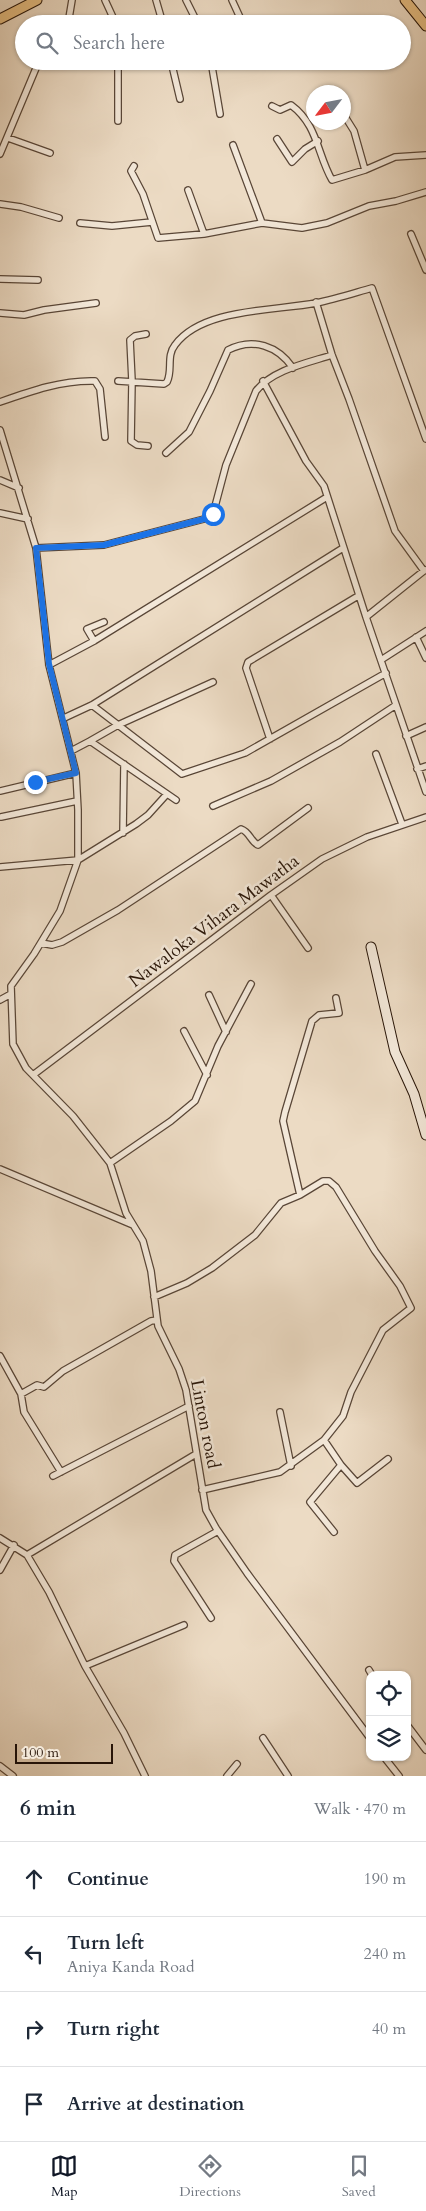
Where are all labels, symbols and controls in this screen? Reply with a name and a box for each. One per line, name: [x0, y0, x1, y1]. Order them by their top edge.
search box: [15, 15, 411, 70]
icon: search: [33, 29, 61, 57]
text: Search here: [73, 30, 165, 56]
north arrow: [306, 85, 351, 130]
route start: [202, 503, 225, 526]
route end: [24, 771, 47, 794]
street label: Nawaloka Vihara Mawatha: [124, 849, 304, 993]
street label: Linton road: [184, 1377, 226, 1471]
map controls: [366, 1671, 411, 1761]
button: locate: [366, 1671, 411, 1716]
button: layers: [366, 1716, 411, 1761]
scale bar: [15, 1741, 112, 1764]
text: 100 m: [22, 1743, 59, 1762]
text: 6 min: [20, 1794, 76, 1823]
text: Walk · 470 m: [314, 1798, 406, 1820]
icon: ahead: [20, 1865, 48, 1893]
text: Continue: [67, 1866, 149, 1892]
text: 190 m: [364, 1868, 406, 1890]
text: Turn left: [67, 1930, 144, 1956]
icon: left: [20, 1940, 48, 1968]
text: 240 m: [364, 1943, 406, 1965]
text: Aniya Kanda Road: [67, 1956, 194, 1978]
icon: right: [20, 2015, 48, 2043]
text: Turn right: [67, 2016, 159, 2042]
text: 40 m: [372, 2018, 406, 2040]
icon: arrive: [20, 2090, 48, 2118]
text: Arrive at destination: [67, 2091, 244, 2117]
tab: Map: [50, 2152, 78, 2201]
tab: Directions: [179, 2152, 241, 2201]
tab: Saved: [342, 2152, 376, 2201]

